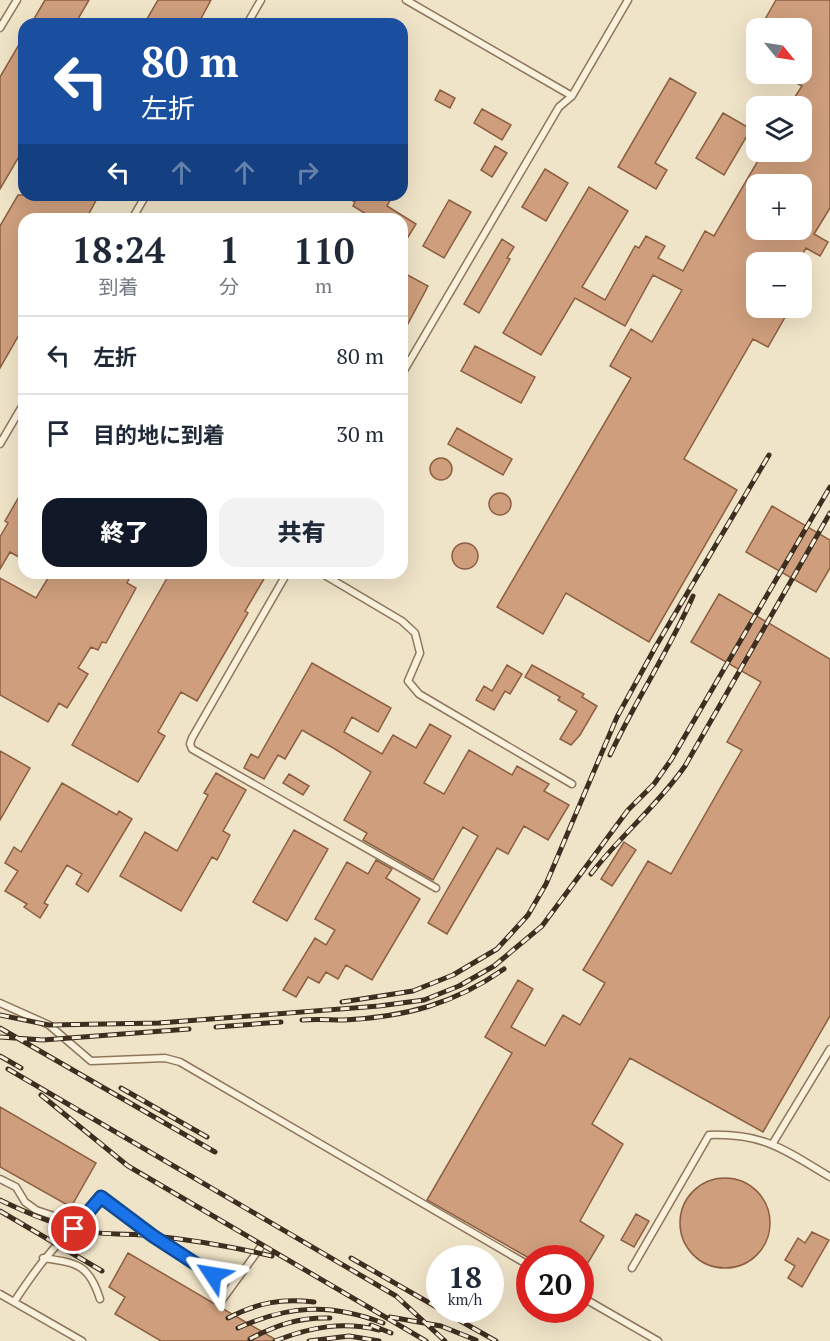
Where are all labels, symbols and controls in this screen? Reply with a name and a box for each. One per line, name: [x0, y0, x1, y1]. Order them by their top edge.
north arrow: [746, 18, 812, 84]
map controls: [746, 18, 812, 318]
text: 80 m: [141, 33, 239, 89]
icon: left: [42, 42, 120, 120]
text: 左折: [141, 90, 195, 126]
button: layers: [746, 96, 812, 162]
icon: left: [102, 156, 135, 189]
icon: ahead: [165, 156, 198, 189]
icon: ahead: [228, 156, 261, 189]
icon: right: [291, 156, 324, 189]
button: +: [746, 174, 812, 240]
text: 18:24: [72, 226, 165, 273]
text: 1: [219, 226, 240, 273]
text: 110: [293, 227, 354, 274]
button: −: [746, 252, 812, 318]
text: m: [315, 272, 332, 299]
text: 到着: [99, 273, 139, 300]
text: 分: [219, 273, 239, 300]
icon: left: [42, 339, 75, 372]
text: 80 m: [336, 341, 384, 370]
text: 左折: [93, 342, 137, 371]
icon: arrive: [42, 417, 75, 450]
text: 30 m: [336, 419, 384, 448]
text: 目的地に到着: [93, 420, 225, 449]
button: 終了: [42, 498, 207, 567]
button: 共有: [219, 498, 384, 567]
pin: [48, 1203, 99, 1254]
icon: arrive: [57, 1212, 90, 1245]
position arrow: [181, 1243, 245, 1307]
speed limit sign: 20: [516, 1245, 594, 1323]
text: 18: [448, 1257, 482, 1297]
text: km/h: [448, 1289, 482, 1309]

